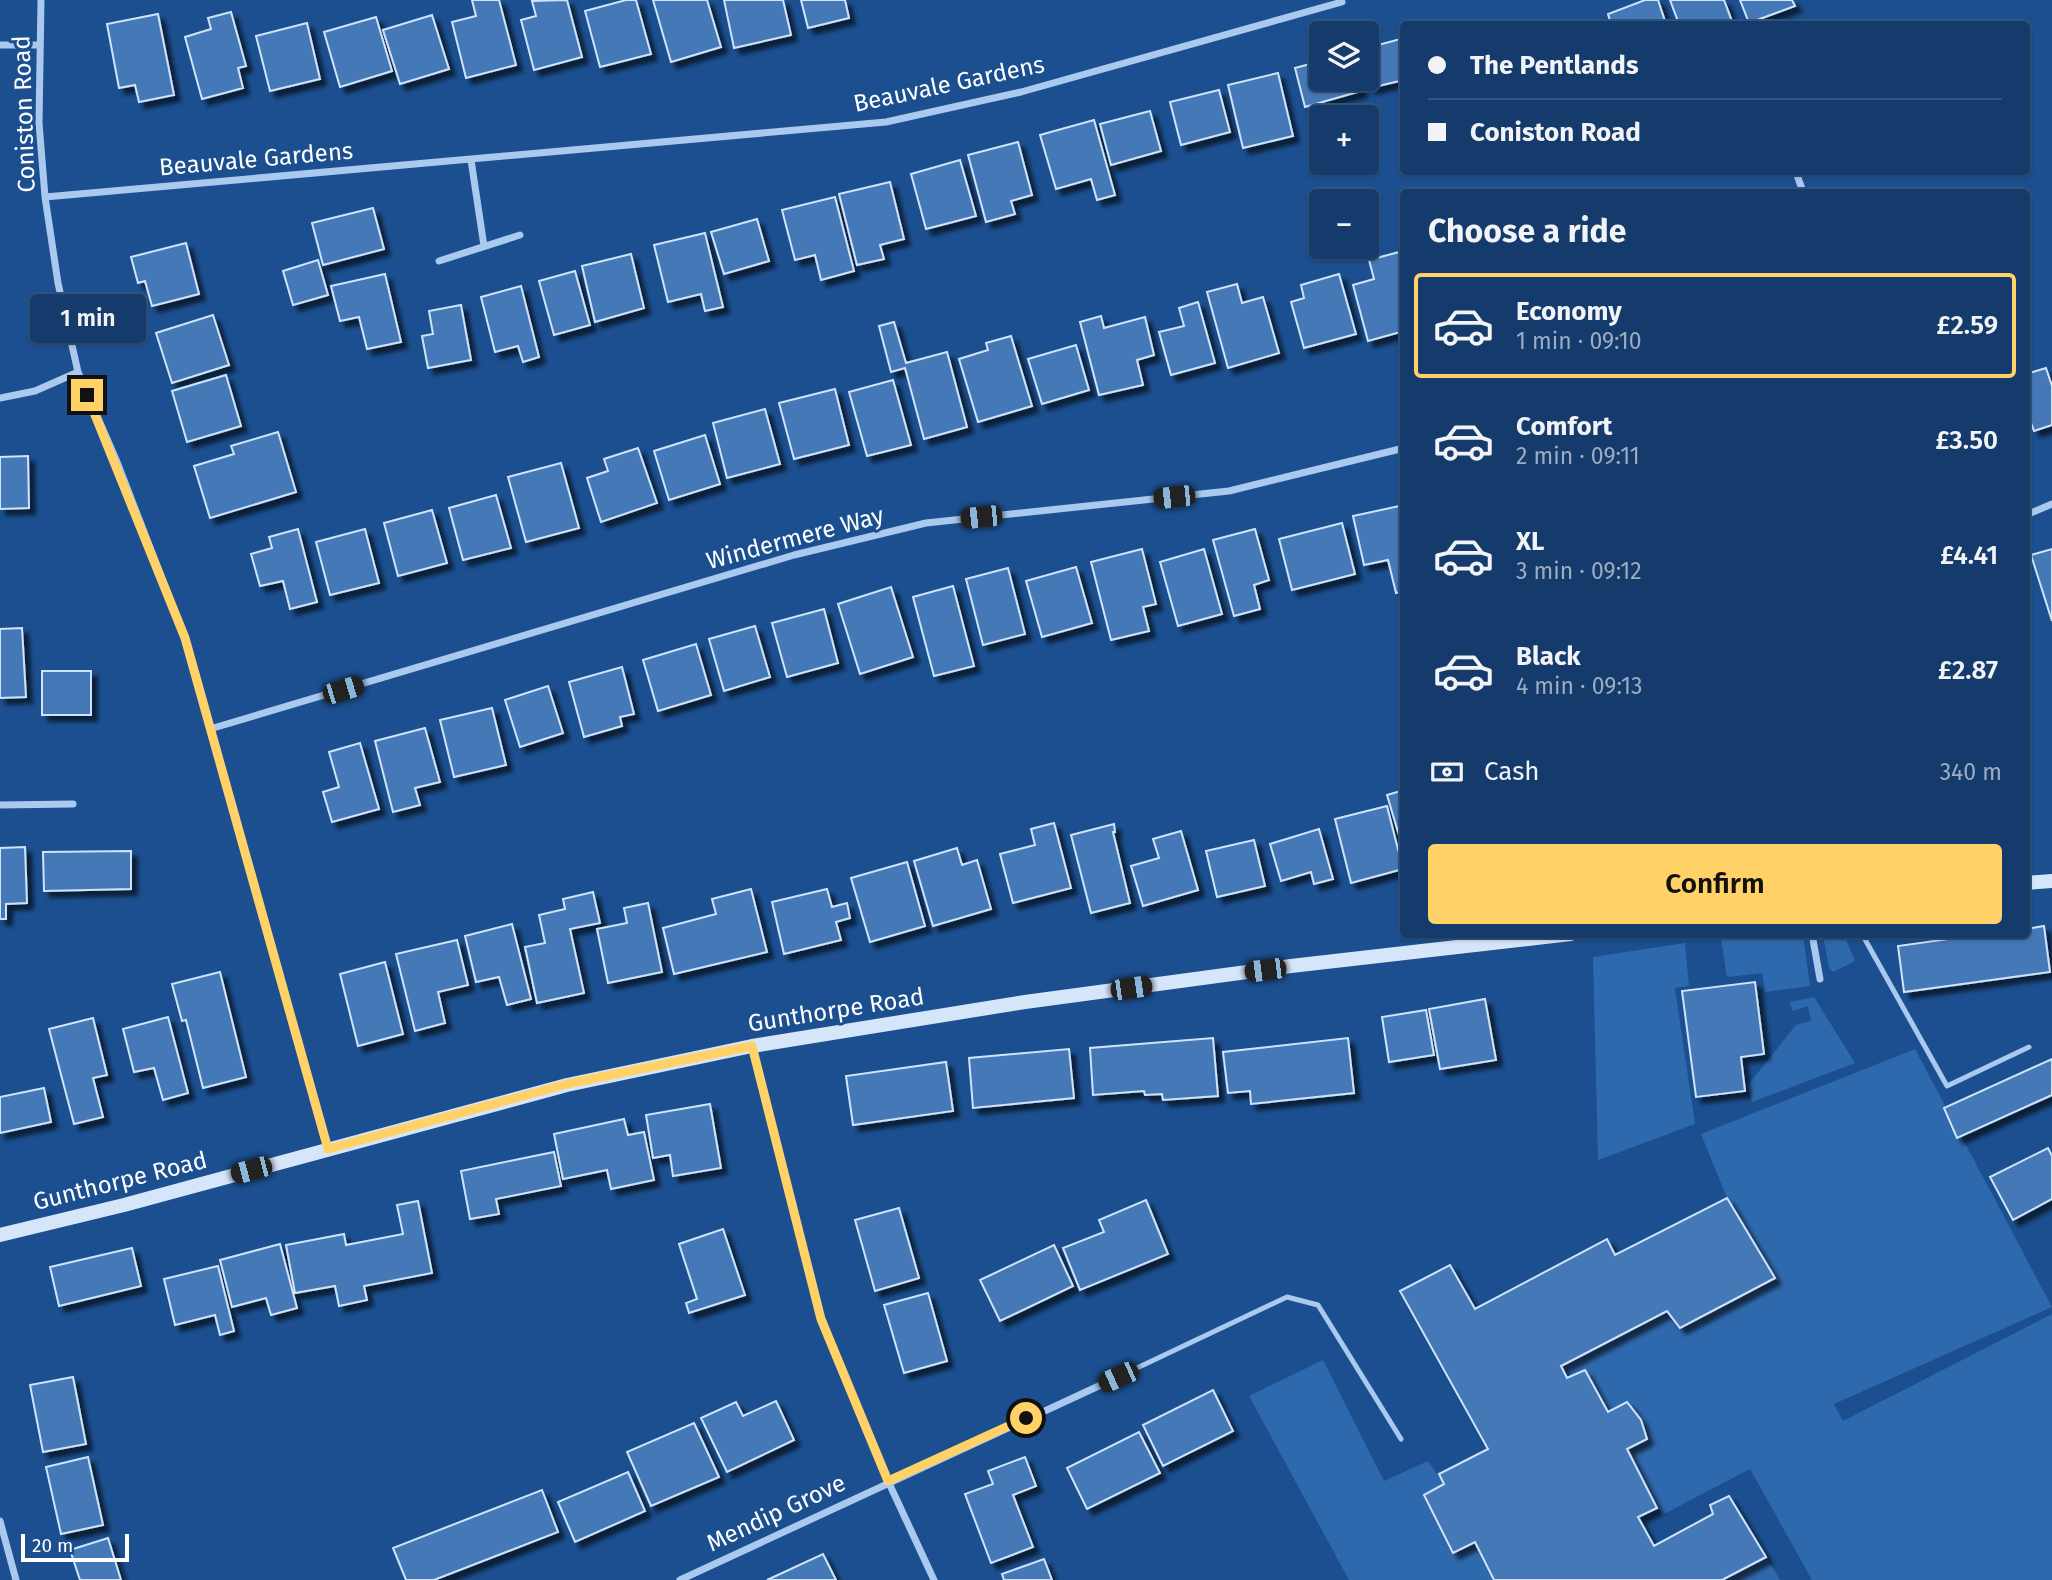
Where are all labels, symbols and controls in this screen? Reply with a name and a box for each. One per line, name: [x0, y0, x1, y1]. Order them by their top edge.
map controls: [1309, 21, 1379, 259]
button: layers: [1309, 21, 1379, 91]
street label: Coniston Road: [7, 35, 41, 193]
street label: Beauvale Gardens: [851, 50, 1047, 118]
text: The Pentlands: [1470, 50, 1639, 81]
button: +: [1309, 105, 1379, 175]
text: Coniston Road: [1470, 117, 1641, 148]
street label: Beauvale Gardens: [158, 137, 354, 181]
button: −: [1309, 189, 1379, 259]
text: Choose a ride: [1428, 212, 1626, 250]
callout: 1 min: [29, 294, 145, 342]
icon: car: [1432, 294, 1495, 357]
text: Economy: [1516, 296, 1622, 327]
text: 1 min: [60, 304, 116, 332]
text: £2.59: [1937, 310, 1998, 341]
text: 1 min · 09:10: [1516, 327, 1642, 355]
route end: [71, 379, 103, 411]
icon: car: [1432, 409, 1495, 472]
text: Comfort: [1516, 411, 1612, 442]
text: £3.50: [1935, 425, 1998, 456]
text: 2 min · 09:11: [1516, 442, 1640, 470]
car: [1153, 484, 1196, 510]
street label: Windermere Way: [703, 501, 887, 575]
car: [960, 504, 1003, 530]
icon: car: [1432, 524, 1495, 587]
text: XL: [1516, 526, 1544, 557]
text: £4.41: [1940, 540, 1998, 571]
text: 3 min · 09:12: [1516, 557, 1642, 585]
icon: car: [1432, 639, 1495, 702]
text: Black: [1516, 641, 1581, 672]
text: £2.87: [1938, 655, 1998, 686]
text: 4 min · 09:13: [1516, 672, 1642, 700]
car: [320, 674, 367, 706]
icon: cash: [1428, 753, 1466, 791]
text: Cash: [1484, 756, 1540, 787]
text: 340 m: [1940, 758, 2002, 786]
button: Confirm: [1428, 844, 2002, 924]
car: [1243, 957, 1288, 983]
car: [1109, 975, 1154, 1001]
street label: Gunthorpe Road: [746, 982, 926, 1038]
street label: Gunthorpe Road: [30, 1146, 210, 1216]
car: [228, 1154, 275, 1186]
car: [1095, 1359, 1142, 1395]
route start: [1010, 1402, 1042, 1434]
street label: Mendip Grove: [702, 1469, 850, 1557]
scale bar: [21, 1531, 130, 1563]
text: 20 m: [32, 1534, 73, 1557]

